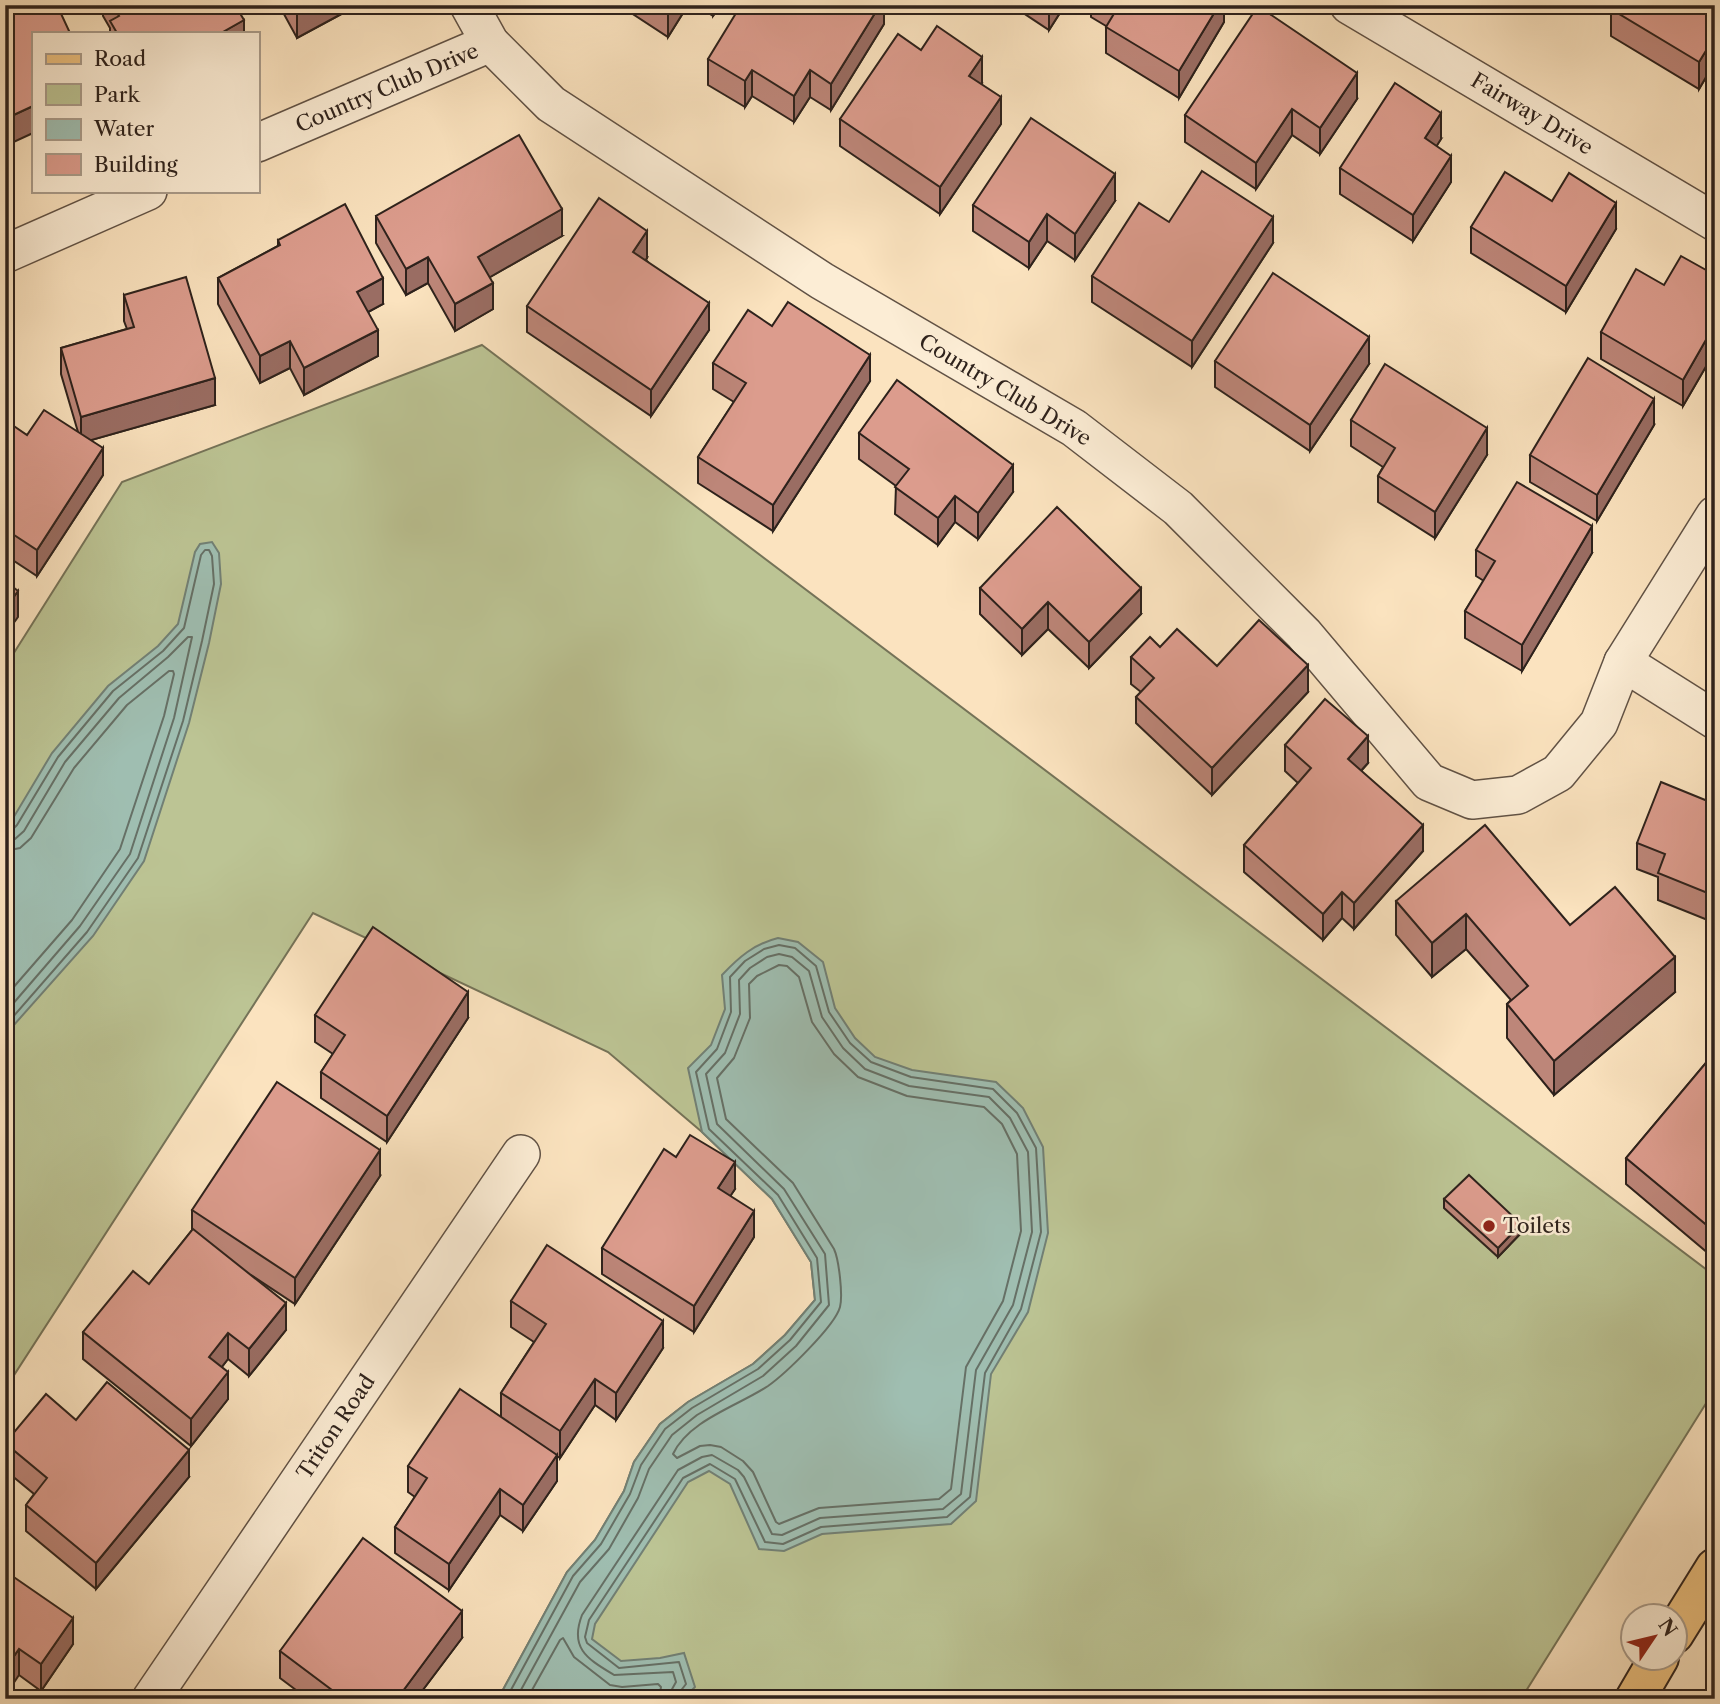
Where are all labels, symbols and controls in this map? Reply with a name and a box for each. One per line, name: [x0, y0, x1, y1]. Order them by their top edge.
legend: [32, 32, 259, 192]
street label: Country Club Drive: [292, 38, 482, 137]
text: Road: [94, 46, 146, 71]
street label: Fairway Drive: [1467, 67, 1598, 160]
text: Park: [94, 82, 140, 107]
text: Water: [93, 116, 154, 141]
text: Building: [94, 152, 179, 177]
street label: Country Club Drive: [915, 328, 1096, 451]
place label: Toilets: [1503, 1213, 1571, 1238]
marker: Toilets: [1481, 1218, 1497, 1234]
street label: Triton Road: [291, 1370, 380, 1484]
north arrow: [1618, 1602, 1688, 1672]
text: N: [1653, 1614, 1682, 1641]

